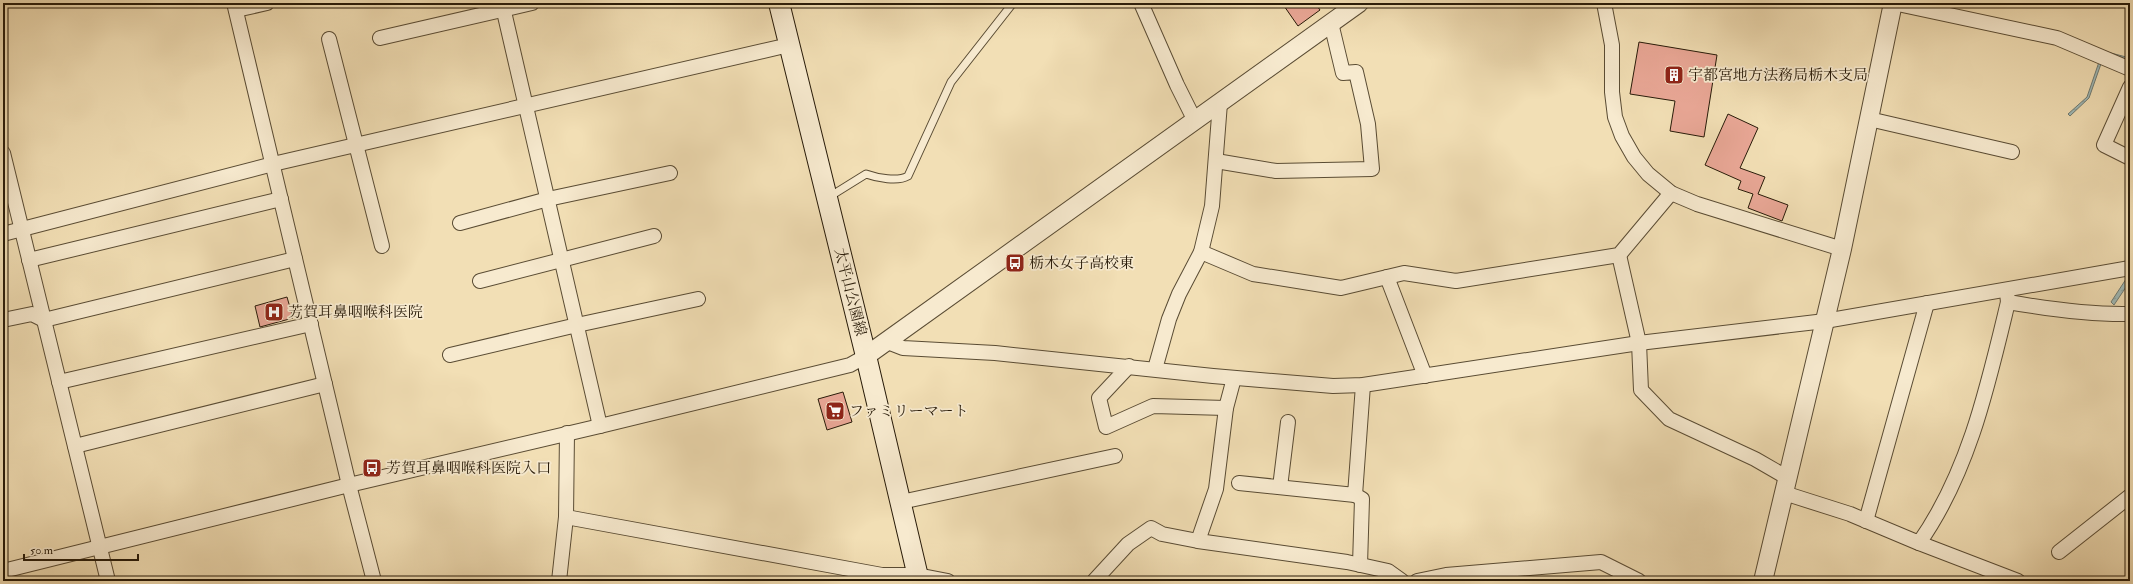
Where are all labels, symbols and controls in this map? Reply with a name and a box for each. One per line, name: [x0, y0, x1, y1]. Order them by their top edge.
building icon: 宇都宮地方法務局栃木支局: [1663, 64, 1685, 86]
place label: 宇都宮地方法務局栃木支局: [1688, 66, 1868, 85]
street label: 太平山公園線: [830, 246, 870, 338]
bus stop icon: 栃木女子高校東: [1004, 252, 1026, 274]
place label: 栃木女子高校東: [1029, 254, 1134, 273]
hospital icon: 芳賀耳鼻咽喉科医院: [263, 301, 285, 323]
place label: 芳賀耳鼻咽喉科医院: [288, 303, 423, 322]
supermarket icon: ファミリーマート: [824, 400, 846, 422]
place label: ファミリーマート: [849, 402, 969, 421]
bus stop icon: 芳賀耳鼻咽喉科医院入口: [361, 457, 383, 479]
place label: 芳賀耳鼻咽喉科医院入口: [386, 459, 551, 478]
scale bar: [24, 536, 138, 562]
text: 50 m: [30, 543, 54, 558]

